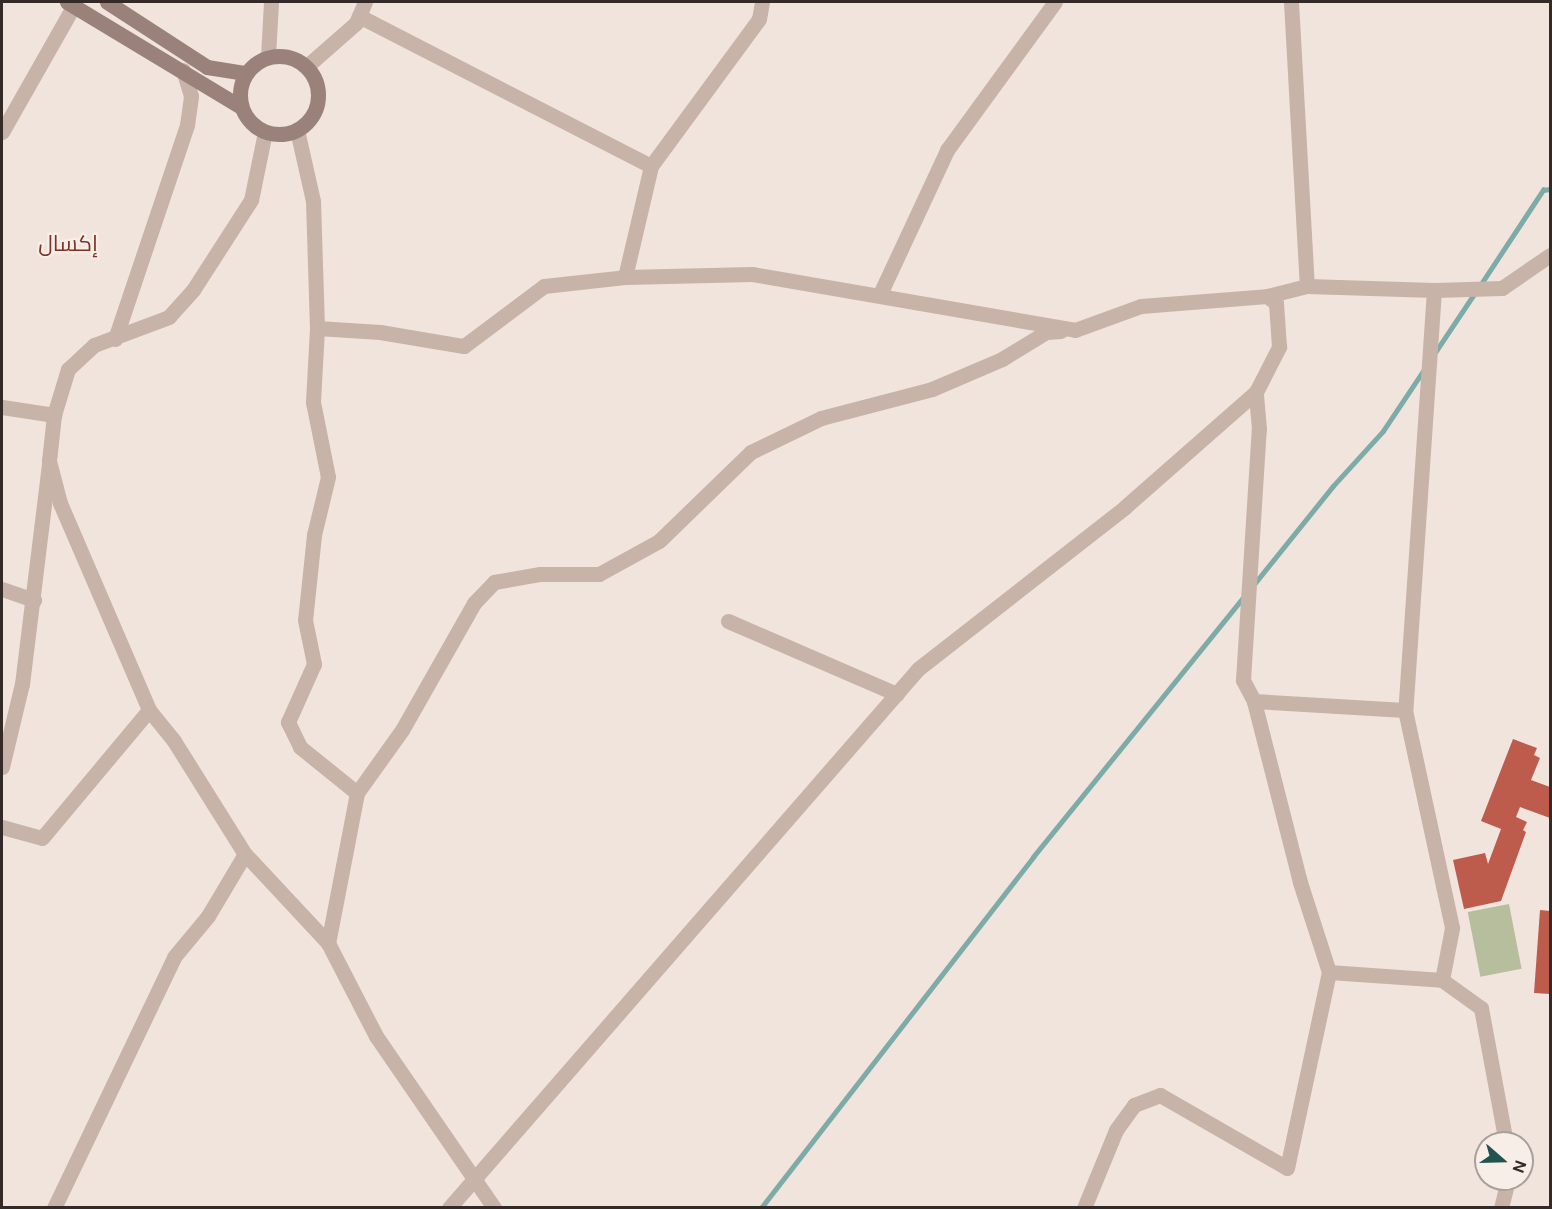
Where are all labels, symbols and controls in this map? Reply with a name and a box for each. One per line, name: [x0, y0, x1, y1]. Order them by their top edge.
district label: إكسال: [38, 231, 98, 257]
north arrow: [1474, 1131, 1534, 1191]
text: N: [1508, 1158, 1531, 1176]

